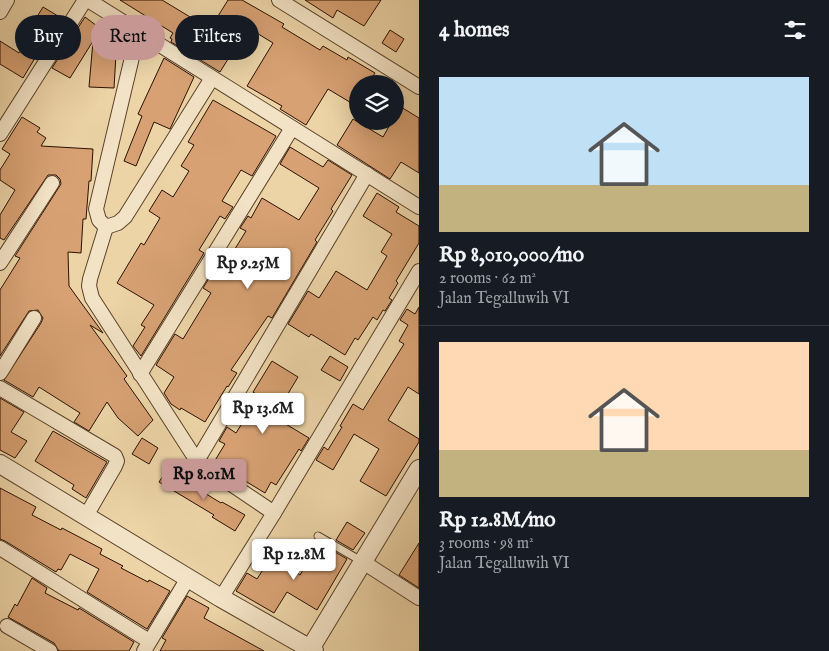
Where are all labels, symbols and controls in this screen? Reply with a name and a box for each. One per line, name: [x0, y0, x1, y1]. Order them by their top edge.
chip: Buy: [15, 15, 81, 60]
chip: Rent: [91, 15, 165, 60]
chip: Filters: [175, 15, 259, 60]
icon: filters: [781, 16, 809, 44]
text: 4 homes: [439, 17, 509, 44]
map controls: [349, 75, 404, 130]
button: layers: [349, 75, 404, 130]
icon: home: [579, 109, 669, 199]
text: Rp 8,010,000/mo: [439, 242, 584, 269]
pin: Rp 9.25M: [196, 248, 300, 290]
text: Rp 9.25M: [217, 254, 279, 274]
text: 2 rooms · 62 m²: [439, 269, 536, 289]
text: Jalan Tegalluwih VI: [439, 289, 570, 309]
icon: home: [579, 375, 669, 465]
pin: Rp 13.6M: [211, 392, 315, 435]
text: Rp 13.6M: [232, 399, 294, 419]
pin: Rp 8.01M: [152, 458, 256, 501]
text: Rp 8.01M: [173, 465, 235, 485]
text: Rp 12.8M/mo: [439, 507, 556, 534]
text: 3 rooms · 98 m²: [439, 534, 534, 554]
pin: Rp 12.8M: [242, 538, 346, 581]
text: Rp 12.8M: [263, 545, 325, 565]
text: Jalan Tegalluwih VI: [439, 554, 570, 574]

